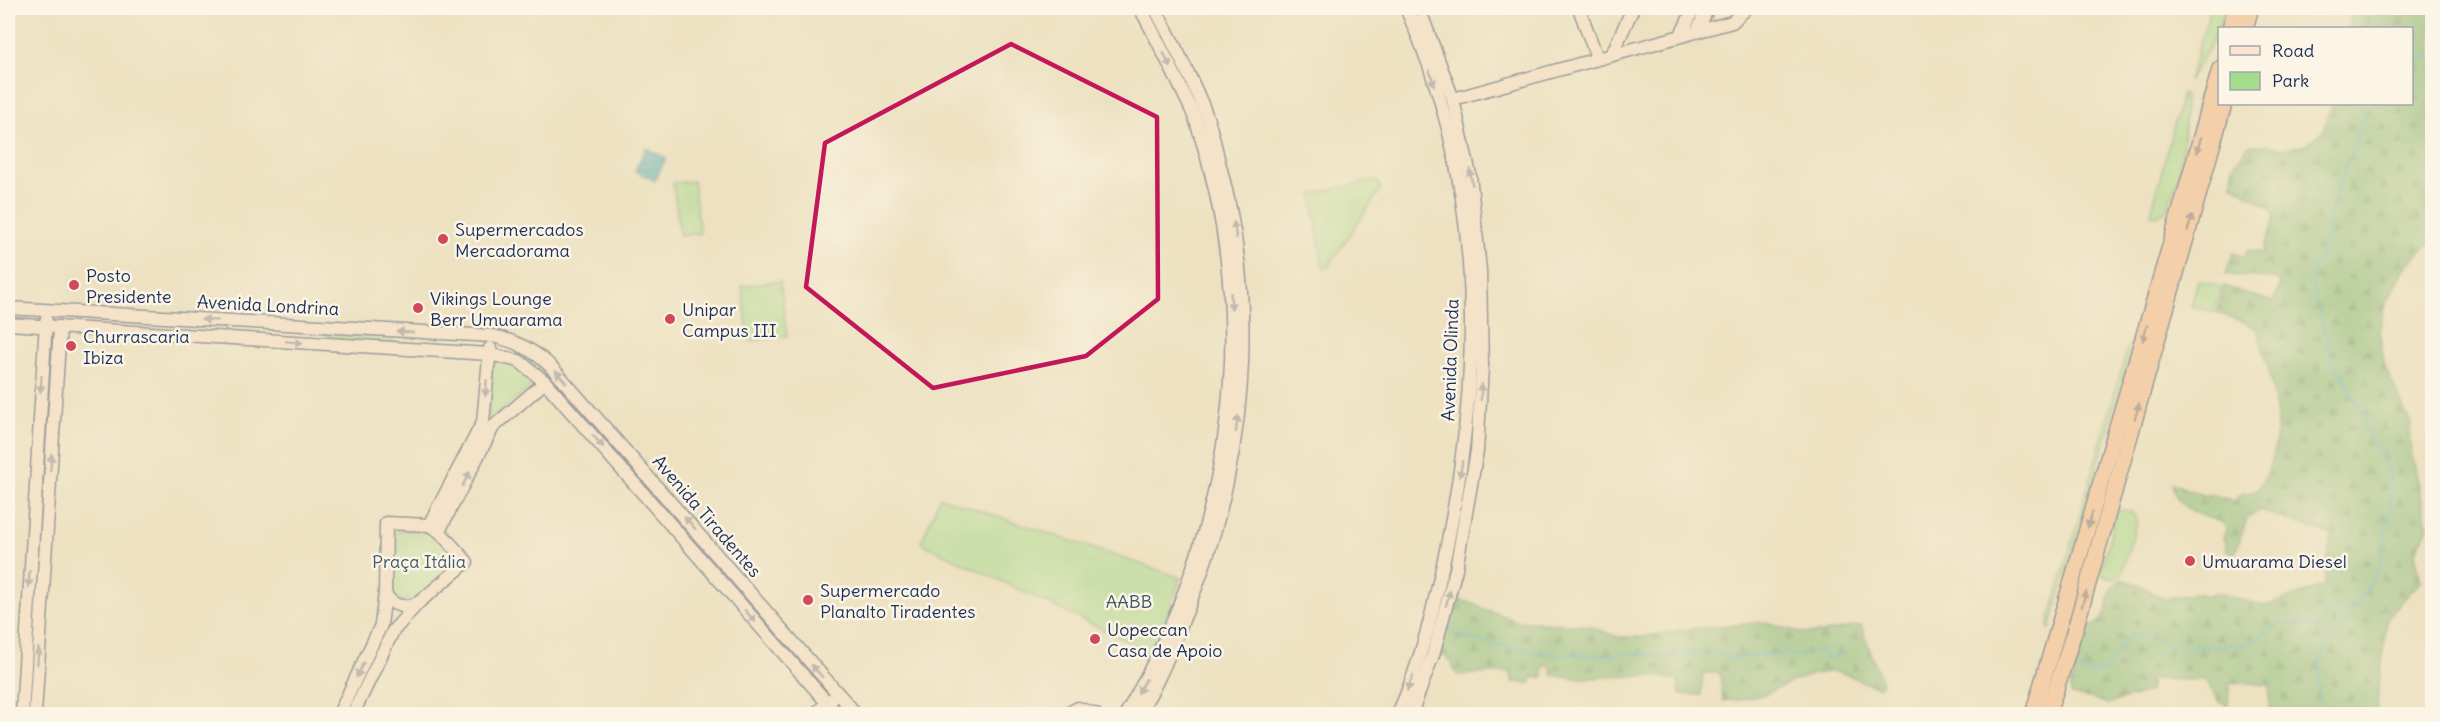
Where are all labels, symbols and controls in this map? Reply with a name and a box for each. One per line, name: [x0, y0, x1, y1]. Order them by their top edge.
legend: [2218, 27, 2413, 105]
text: Road: [2272, 39, 2315, 62]
one-way arrow: [1162, 51, 1171, 68]
one-way arrow: [1428, 69, 1438, 87]
text: Park: [2272, 69, 2309, 92]
one-way arrow: [2193, 136, 2203, 154]
one-way arrow: [1466, 167, 1475, 186]
one-way arrow: [2186, 214, 2195, 232]
place label: Supermercados Mercadorama: [455, 218, 584, 262]
one-way arrow: [1230, 220, 1239, 239]
marker: Supermercados Mercadorama: [436, 232, 450, 246]
place label: Posto Presidente: [86, 264, 172, 308]
marker: Posto Presidente: [67, 278, 81, 292]
place label: Vikings Lounge Berr Umuarama: [430, 287, 563, 331]
street label: Avenida Londrina: [196, 290, 340, 320]
one-way arrow: [1226, 291, 1235, 310]
place label: Unipar Campus III: [682, 298, 777, 342]
street label: Avenida Olinda: [1436, 298, 1464, 422]
marker: Vikings Lounge Berr Umuarama: [411, 301, 425, 315]
marker: Unipar Campus III: [663, 312, 677, 326]
one-way arrow: [201, 315, 220, 324]
one-way arrow: [2140, 324, 2149, 342]
place label: Churrascaria Ibiza: [83, 325, 190, 369]
one-way arrow: [395, 327, 414, 336]
one-way arrow: [285, 337, 304, 347]
marker: Churrascaria Ibiza: [64, 339, 78, 353]
one-way arrow: [555, 370, 568, 385]
one-way arrow: [36, 375, 46, 394]
one-way arrow: [481, 379, 491, 398]
one-way arrow: [1476, 383, 1486, 402]
one-way arrow: [2133, 402, 2142, 420]
one-way arrow: [1232, 414, 1241, 433]
one-way arrow: [591, 433, 605, 448]
street label: Avenida Tiradentes: [648, 450, 766, 582]
one-way arrow: [46, 452, 56, 471]
one-way arrow: [1457, 460, 1466, 479]
one-way arrow: [461, 471, 471, 488]
one-way arrow: [2085, 511, 2094, 529]
one-way arrow: [684, 516, 697, 531]
park label: Praça Itália: [372, 550, 466, 573]
place label: Umuarama Diesel: [2202, 550, 2347, 573]
marker: Umuarama Diesel: [2183, 554, 2197, 568]
one-way arrow: [25, 569, 34, 588]
place label: Supermercado Planalto Tiradentes: [820, 579, 975, 623]
one-way arrow: [1444, 589, 1453, 607]
park label: AABB: [1106, 590, 1152, 613]
one-way arrow: [2080, 590, 2089, 608]
marker: Supermercado Planalto Tiradentes: [801, 593, 815, 607]
one-way arrow: [743, 608, 756, 623]
place label: Uopeccan Casa de Apoio: [1107, 618, 1222, 662]
marker: Uopeccan Casa de Apoio: [1088, 632, 1102, 646]
one-way arrow: [34, 647, 43, 666]
one-way arrow: [355, 661, 364, 678]
one-way arrow: [811, 664, 824, 679]
one-way arrow: [1405, 675, 1415, 693]
one-way arrow: [1137, 678, 1147, 695]

